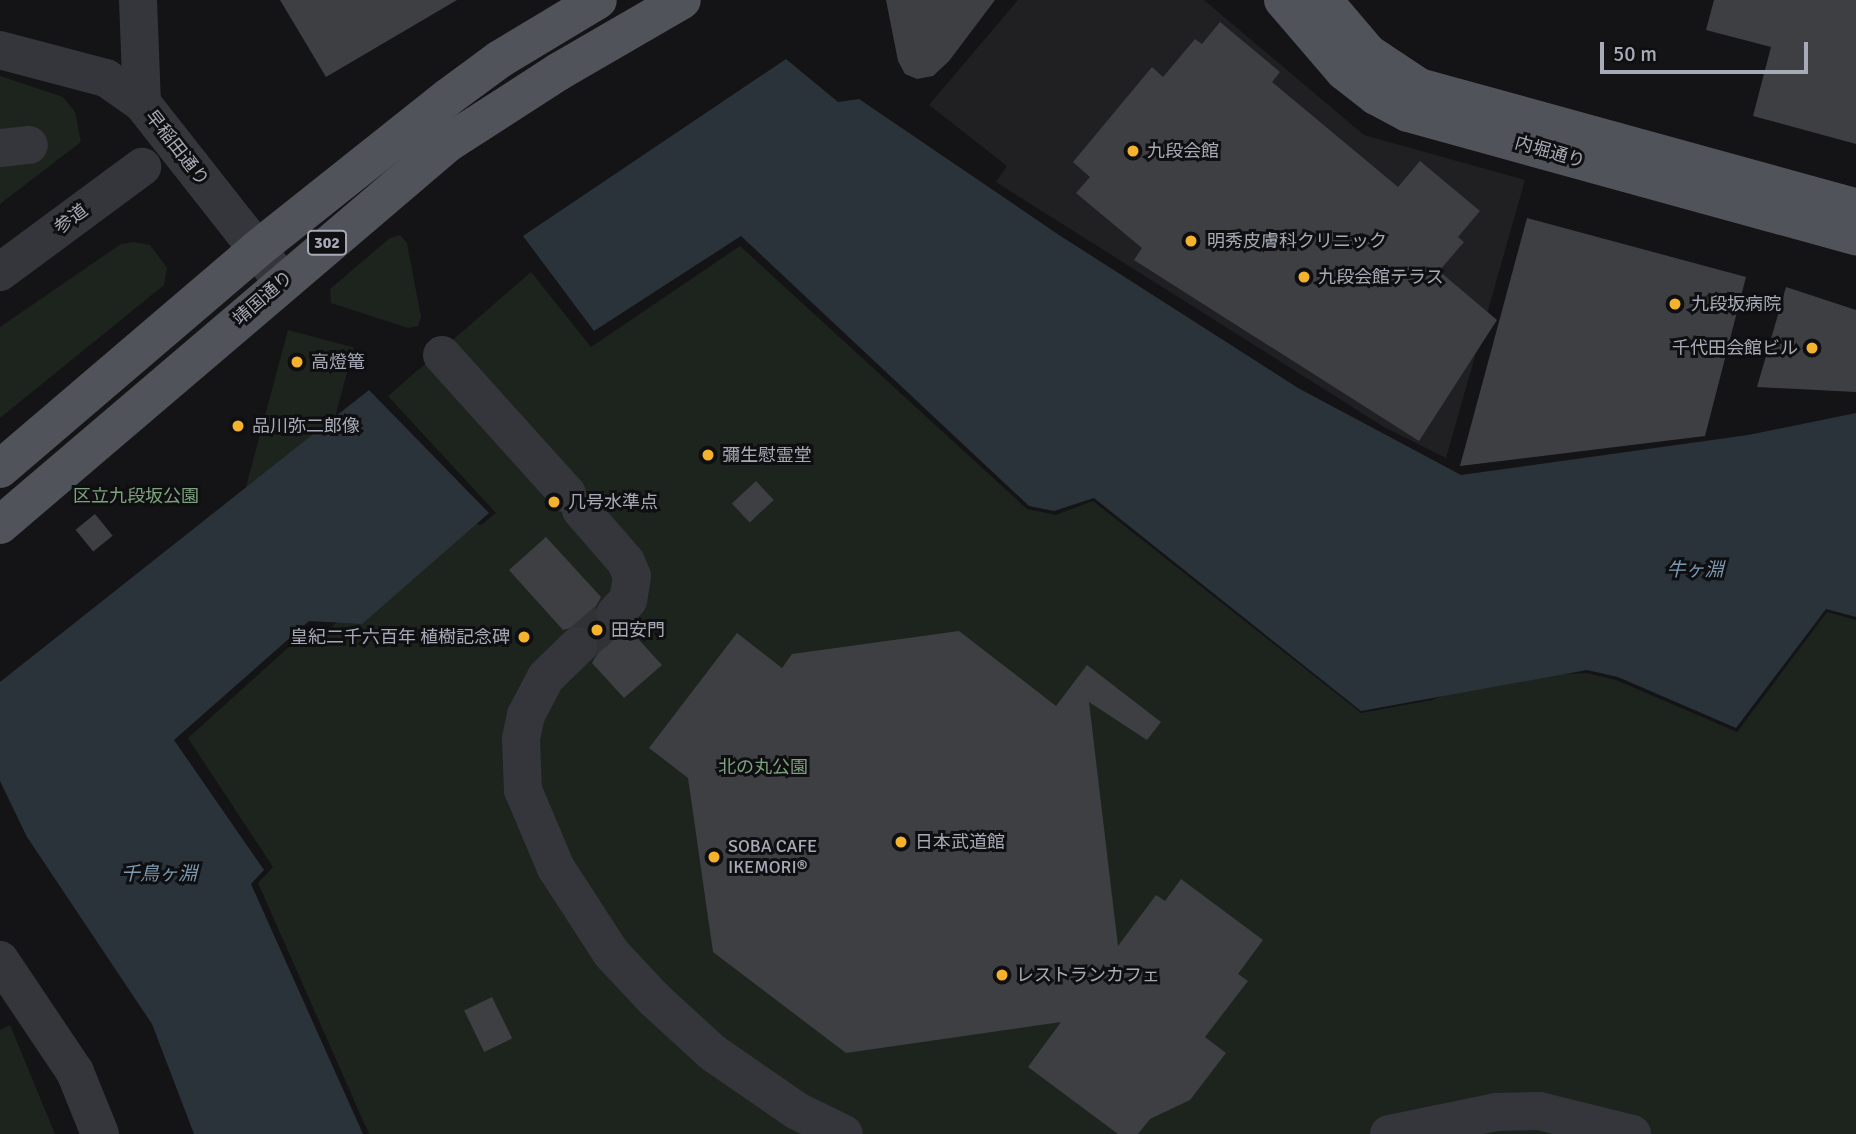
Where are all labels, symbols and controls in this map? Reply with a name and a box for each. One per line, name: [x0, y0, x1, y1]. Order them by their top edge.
scale bar: [1604, 28, 1812, 72]
text: 50 m: [1613, 41, 1657, 67]
street label: 早稲田通り: [141, 106, 213, 190]
street label: 内堀通り: [1512, 132, 1588, 172]
place label: 九段会館: [1147, 140, 1219, 162]
marker: 九段会館: [1125, 143, 1141, 159]
street label: 参道: [50, 200, 92, 238]
road number: 302: [306, 230, 348, 256]
place label: 明秀皮膚科クリニック: [1207, 230, 1387, 252]
marker: 明秀皮膚科クリニック: [1181, 231, 1201, 251]
street label: 靖国通り: [229, 266, 297, 330]
place label: 九段会館テラス: [1318, 266, 1444, 288]
marker: 九段会館テラス: [1296, 269, 1312, 285]
place label: 九段坂病院: [1691, 293, 1781, 315]
marker: 九段坂病院: [1665, 294, 1685, 314]
place label: 千代田会館ビル: [1672, 337, 1798, 359]
marker: 千代田会館ビル: [1804, 340, 1820, 356]
place label: 高燈篭: [311, 351, 365, 373]
marker: 高燈篭: [289, 354, 305, 370]
place label: 品川弥二郎像: [252, 415, 360, 437]
marker: 品川弥二郎像: [230, 418, 246, 434]
place label: 彌生慰霊堂: [722, 444, 812, 466]
marker: 彌生慰霊堂: [700, 447, 716, 463]
park label: 区立九段坂公園: [73, 485, 199, 507]
place label: 几号水準点: [568, 491, 658, 513]
marker: 几号水準点: [546, 494, 562, 510]
water label: 牛ヶ淵: [1667, 560, 1723, 582]
place label: 田安門: [611, 619, 665, 641]
marker: 田安門: [589, 622, 605, 638]
place label: 皇紀二千六百年 植樹記念碑: [290, 626, 510, 648]
marker: 皇紀二千六百年 植樹記念碑: [516, 629, 532, 645]
park label: 北の丸公園: [718, 756, 808, 778]
place label: 日本武道館: [915, 831, 1005, 853]
marker: 日本武道館: [893, 834, 909, 850]
place label: SOBA CAFE IKEMORI®: [728, 836, 817, 878]
marker: SOBA CAFE IKEMORI®: [706, 849, 722, 865]
water label: 千鳥ヶ淵: [121, 864, 197, 886]
place label: レストランカフェ: [1016, 964, 1160, 986]
marker: レストランカフェ: [994, 967, 1010, 983]

